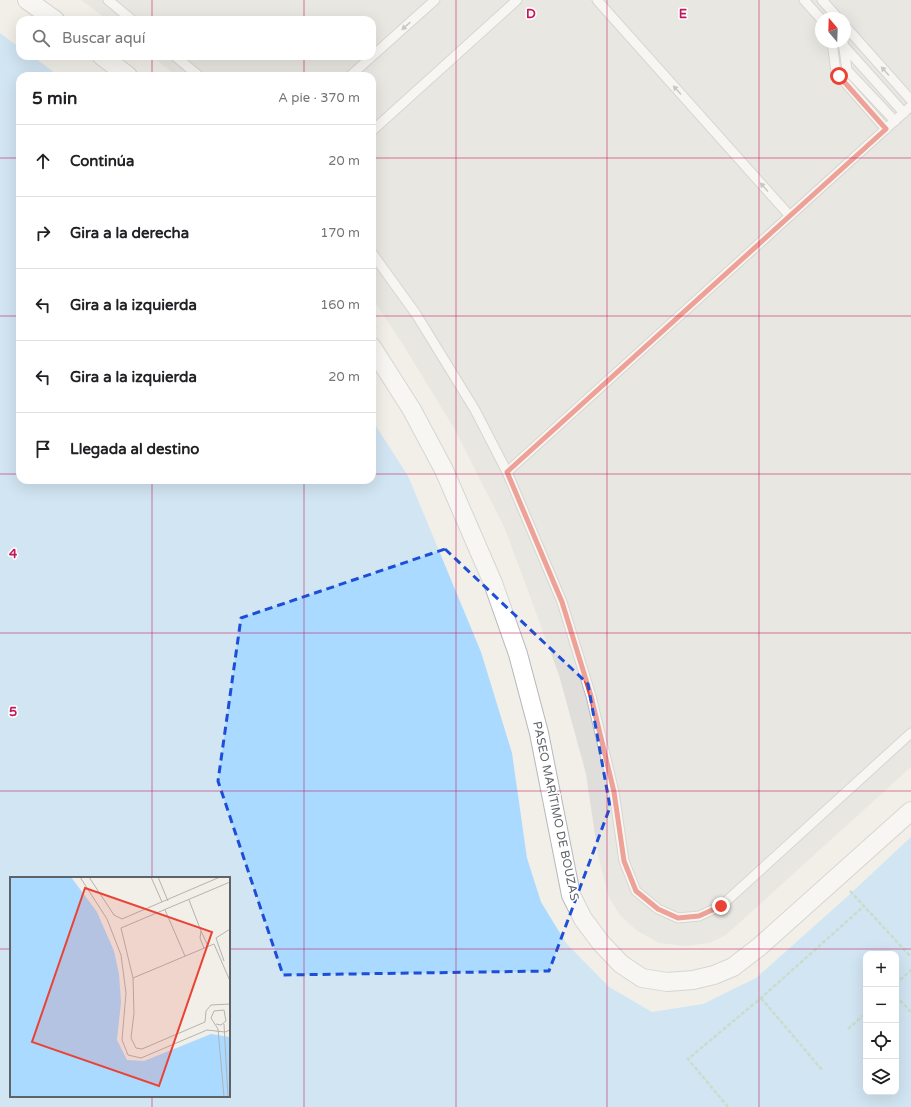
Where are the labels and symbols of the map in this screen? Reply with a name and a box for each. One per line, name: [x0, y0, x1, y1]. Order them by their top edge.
text: D: [526, 6, 536, 22]
text: E: [679, 6, 687, 22]
north arrow: [815, 12, 851, 48]
one-way arrow: [401, 21, 410, 30]
one-way arrow: [880, 66, 890, 76]
route start: [830, 67, 848, 85]
one-way arrow: [673, 85, 682, 95]
one-way arrow: [759, 182, 768, 192]
text: 4: [9, 546, 18, 562]
text: 5: [9, 704, 17, 720]
street label: PASEO MARÍTIMO DE BOUZAS: [530, 720, 582, 902]
inset map: [10, 877, 230, 1097]
route end: [712, 897, 730, 915]

